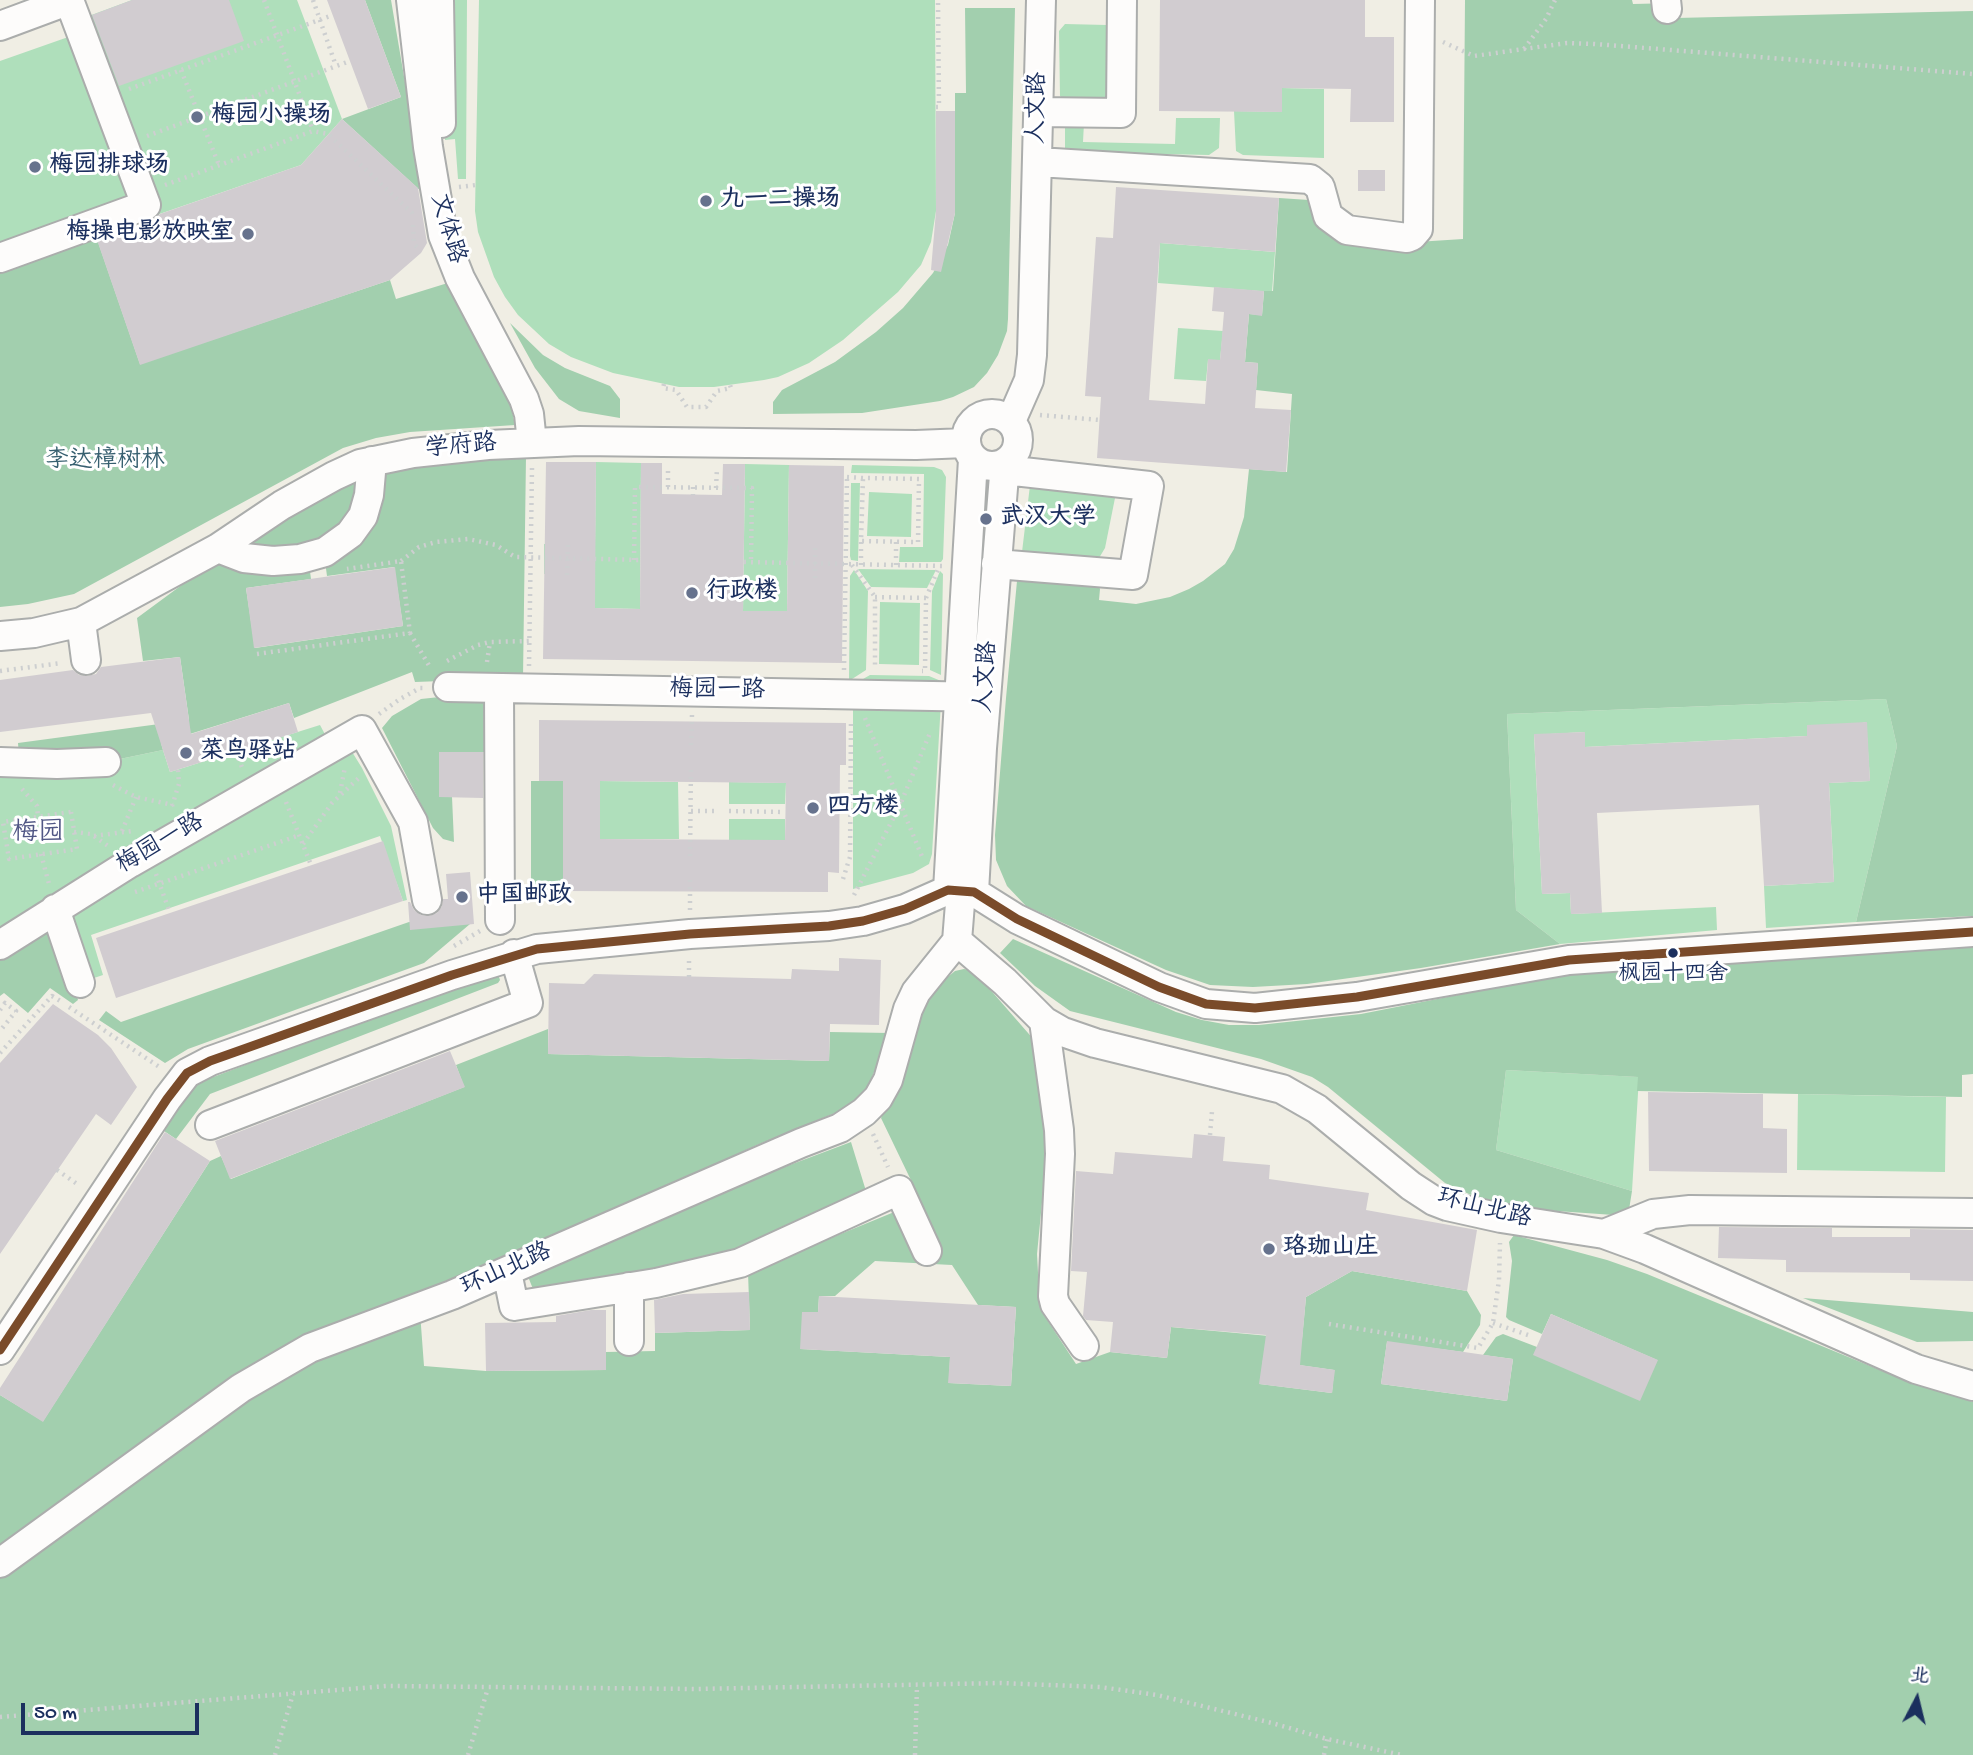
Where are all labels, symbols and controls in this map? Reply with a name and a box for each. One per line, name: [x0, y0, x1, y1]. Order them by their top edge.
street label: 人文路: [1024, 72, 1054, 144]
place label: 梅园小操场: [211, 103, 331, 131]
marker: 梅园小操场: [189, 109, 205, 125]
place label: 梅园排球场: [49, 153, 169, 181]
marker: 梅园排球场: [27, 159, 43, 175]
place label: 九一二操场: [720, 187, 840, 215]
street label: 文体路: [422, 190, 470, 268]
marker: 九一二操场: [698, 193, 714, 209]
place label: 梅操电影放映室: [66, 220, 234, 248]
marker: 梅操电影放映室: [240, 226, 256, 242]
street label: 学府路: [424, 431, 498, 465]
park label: 李达樟树林: [45, 448, 165, 476]
place label: 武汉大学: [1000, 505, 1096, 533]
marker: 武汉大学: [978, 511, 994, 527]
place label: 行政楼: [706, 579, 778, 607]
marker: 行政楼: [684, 585, 700, 601]
street label: 人文路: [971, 640, 1005, 714]
street label: 梅园一路: [669, 677, 765, 707]
place label: 菜鸟驿站: [200, 739, 296, 767]
marker: 菜鸟驿站: [178, 745, 194, 761]
place label: 四方楼: [827, 794, 899, 822]
marker: 四方楼: [805, 800, 821, 816]
street label: 梅园一路: [112, 809, 210, 881]
district label: 梅园: [12, 819, 64, 851]
place label: 中国邮政: [476, 883, 572, 911]
marker: 中国邮政: [454, 889, 470, 905]
marker: 枫园十四舍: [1666, 946, 1680, 960]
place label: 枫园十四舍: [1618, 963, 1728, 989]
street label: 环山北路: [1434, 1184, 1534, 1236]
place label: 珞珈山庄: [1283, 1235, 1379, 1263]
street label: 环山北路: [457, 1238, 557, 1304]
marker: 珞珈山庄: [1261, 1241, 1277, 1257]
north arrow: [1882, 1664, 1952, 1734]
text: 北: [1909, 1665, 1930, 1690]
scale bar: [24, 1688, 203, 1732]
text: 50 m: [34, 1702, 77, 1727]

